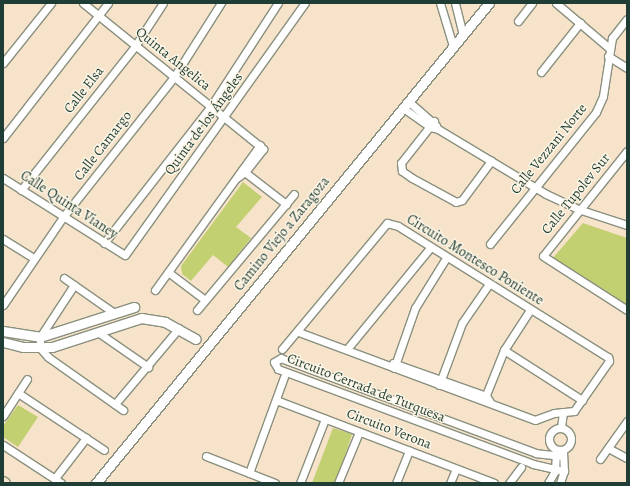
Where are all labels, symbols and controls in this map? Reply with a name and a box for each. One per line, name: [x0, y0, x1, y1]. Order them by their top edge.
street label: Quinta Angelica: [132, 24, 214, 94]
street label: Calle Elsa: [60, 63, 108, 117]
street label: Quinta de los Ángeles: [161, 70, 247, 178]
street label: Calle Vezzani Norte: [507, 100, 591, 198]
street label: Calle Camargo: [71, 108, 135, 184]
street label: Calle Tupolev Sur: [538, 150, 614, 238]
street label: Calle Quinta Vianey: [17, 167, 121, 243]
street label: Camino Viejo a Zaragoza: [231, 173, 333, 295]
street label: Circuito Montesco Poniente: [403, 211, 547, 309]
street label: Circuito Cerrada de Turquesa: [285, 350, 447, 426]
street label: Circuito Verona: [344, 405, 434, 453]

